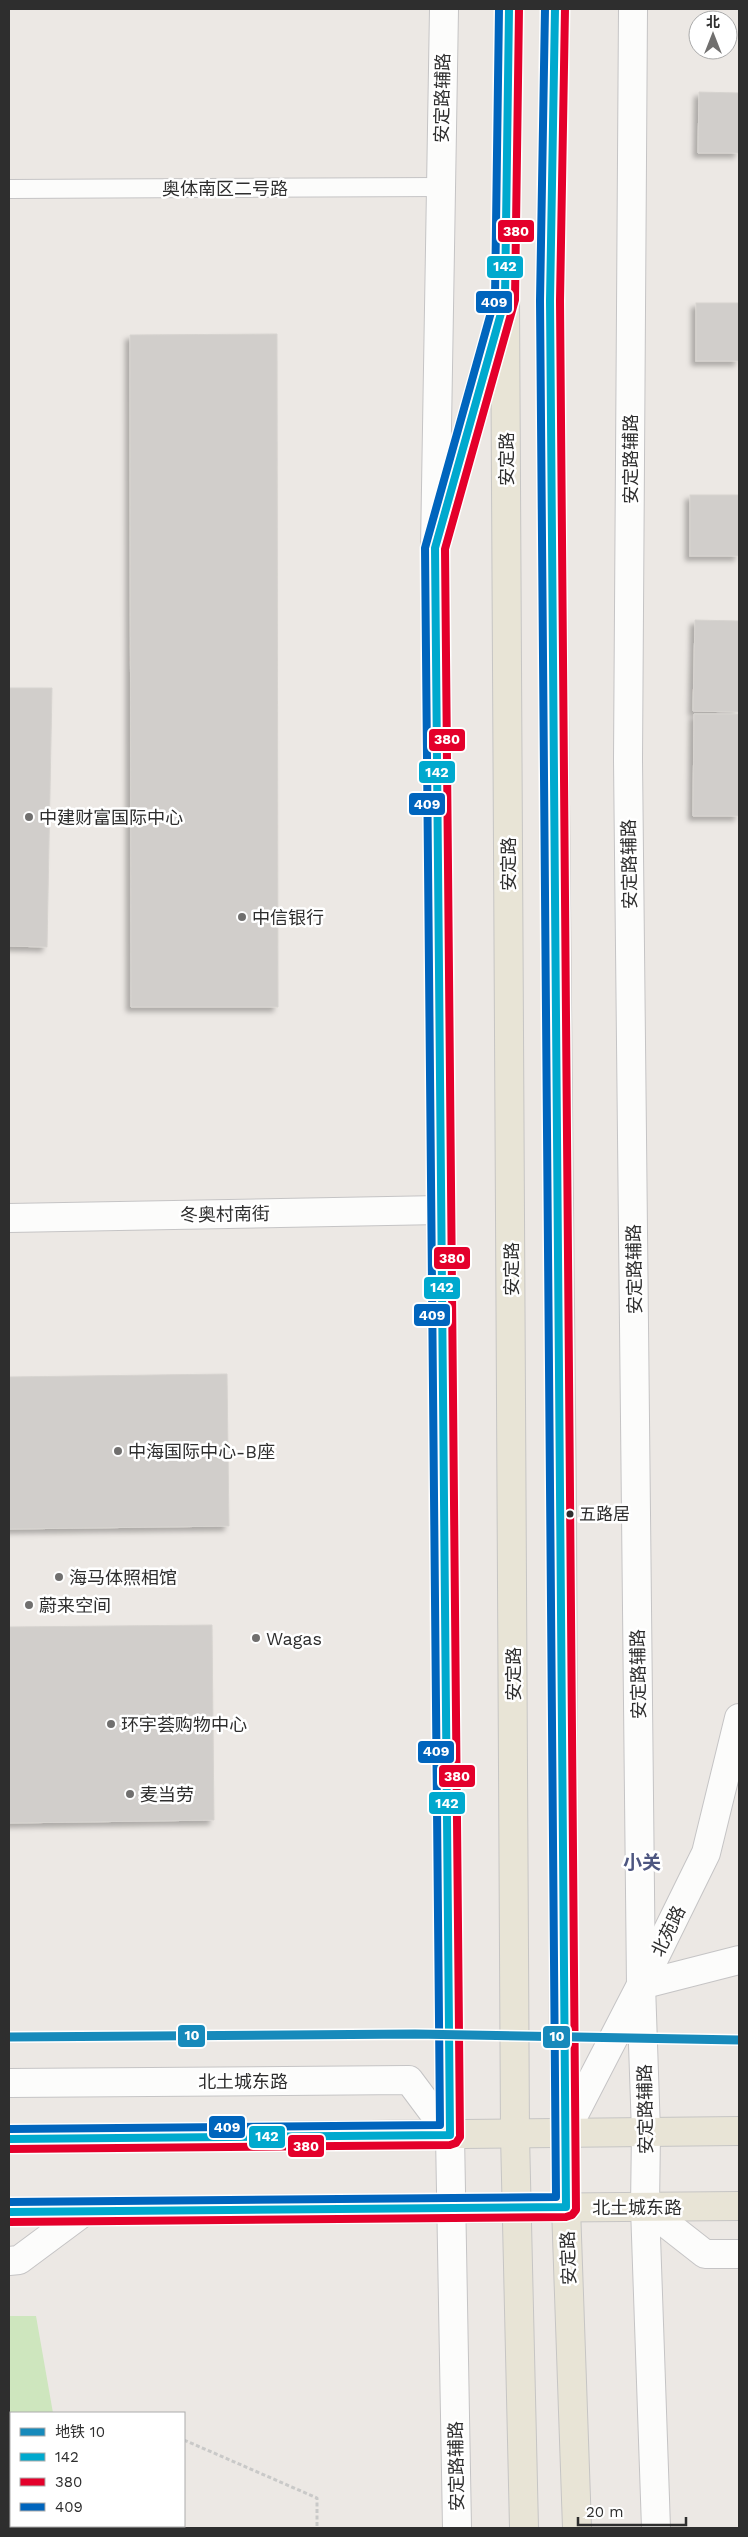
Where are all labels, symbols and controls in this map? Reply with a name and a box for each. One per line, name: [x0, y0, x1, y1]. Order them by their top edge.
north arrow: [688, 10, 738, 60]
text: 北: [706, 14, 720, 30]
street label: 安定路辅路: [431, 53, 453, 143]
street label: 奥体南区二号路: [162, 178, 288, 199]
line badge: 380: [497, 219, 535, 243]
text: 380: [503, 223, 529, 239]
line badge: 142: [486, 255, 524, 279]
text: 142: [493, 258, 517, 274]
line badge: 409: [475, 290, 513, 314]
text: 409: [481, 294, 507, 310]
street label: 安定路辅路: [620, 414, 641, 504]
street label: 安定路: [496, 432, 517, 486]
line badge: 380: [428, 728, 466, 752]
text: 380: [434, 731, 460, 747]
line badge: 142: [418, 760, 456, 784]
text: 142: [425, 764, 449, 780]
line badge: 409: [408, 792, 446, 816]
text: 409: [414, 796, 440, 812]
place label: 中建财富国际中心: [39, 807, 183, 828]
marker: 中建财富国际中心: [23, 811, 35, 823]
street label: 安定路辅路: [618, 819, 640, 909]
street label: 安定路: [498, 837, 519, 891]
place label: 中信银行: [252, 907, 324, 928]
marker: 中信银行: [236, 911, 248, 923]
street label: 冬奥村南街: [180, 1203, 270, 1225]
street label: 安定路辅路: [623, 1224, 645, 1314]
street label: 安定路: [501, 1242, 522, 1296]
line badge: 380: [433, 1246, 471, 1270]
text: 380: [439, 1250, 465, 1266]
line badge: 142: [423, 1276, 461, 1300]
text: 142: [430, 1279, 454, 1295]
line badge: 409: [413, 1303, 451, 1327]
text: 409: [419, 1307, 445, 1323]
place label: 中海国际中心-B座: [128, 1441, 275, 1462]
marker: 中海国际中心-B座: [112, 1445, 124, 1457]
place label: 五路居: [579, 1504, 630, 1524]
marker: 五路居: [565, 1509, 575, 1519]
place label: 海马体照相馆: [69, 1567, 177, 1588]
marker: 海马体照相馆: [53, 1571, 65, 1583]
place label: 蔚来空间: [39, 1595, 111, 1616]
marker: 蔚来空间: [23, 1599, 35, 1611]
place label: Wagas: [266, 1628, 322, 1649]
street label: 安定路辅路: [627, 1629, 649, 1719]
marker: Wagas: [250, 1632, 262, 1644]
street label: 安定路: [503, 1647, 524, 1701]
place label: 环宇荟购物中心: [121, 1714, 247, 1735]
marker: 环宇荟购物中心: [105, 1718, 117, 1730]
line badge: 409: [417, 1740, 455, 1764]
text: 409: [423, 1743, 449, 1759]
line badge: 380: [438, 1764, 476, 1788]
text: 380: [444, 1768, 470, 1784]
place label: 麦当劳: [140, 1784, 194, 1805]
marker: 麦当劳: [124, 1788, 136, 1800]
line badge: 142: [428, 1791, 466, 1815]
text: 142: [435, 1795, 459, 1811]
district label: 小关: [623, 1851, 661, 1874]
street label: 北苑路: [647, 1902, 689, 1960]
line badge: 10: [177, 2024, 206, 2048]
line badge: 10: [542, 2025, 571, 2049]
text: 10: [184, 2027, 200, 2043]
text: 10: [549, 2028, 565, 2044]
street label: 安定路辅路: [634, 2064, 656, 2154]
street label: 北土城东路: [198, 2071, 288, 2092]
line badge: 409: [208, 2115, 246, 2139]
text: 409: [214, 2119, 240, 2135]
line badge: 142: [248, 2125, 286, 2149]
text: 142: [255, 2128, 279, 2144]
line badge: 380: [287, 2134, 325, 2158]
text: 380: [293, 2138, 319, 2154]
street label: 北土城东路: [592, 2197, 682, 2218]
street label: 安定路: [557, 2231, 579, 2285]
legend: [10, 2412, 185, 2527]
street label: 安定路辅路: [445, 2421, 467, 2511]
text: 地铁 10: [55, 2423, 105, 2441]
text: 142: [55, 2448, 79, 2466]
text: 380: [55, 2473, 82, 2491]
scale bar: [578, 2494, 686, 2526]
text: 409: [55, 2498, 83, 2516]
text: 20 m: [586, 2503, 624, 2521]

